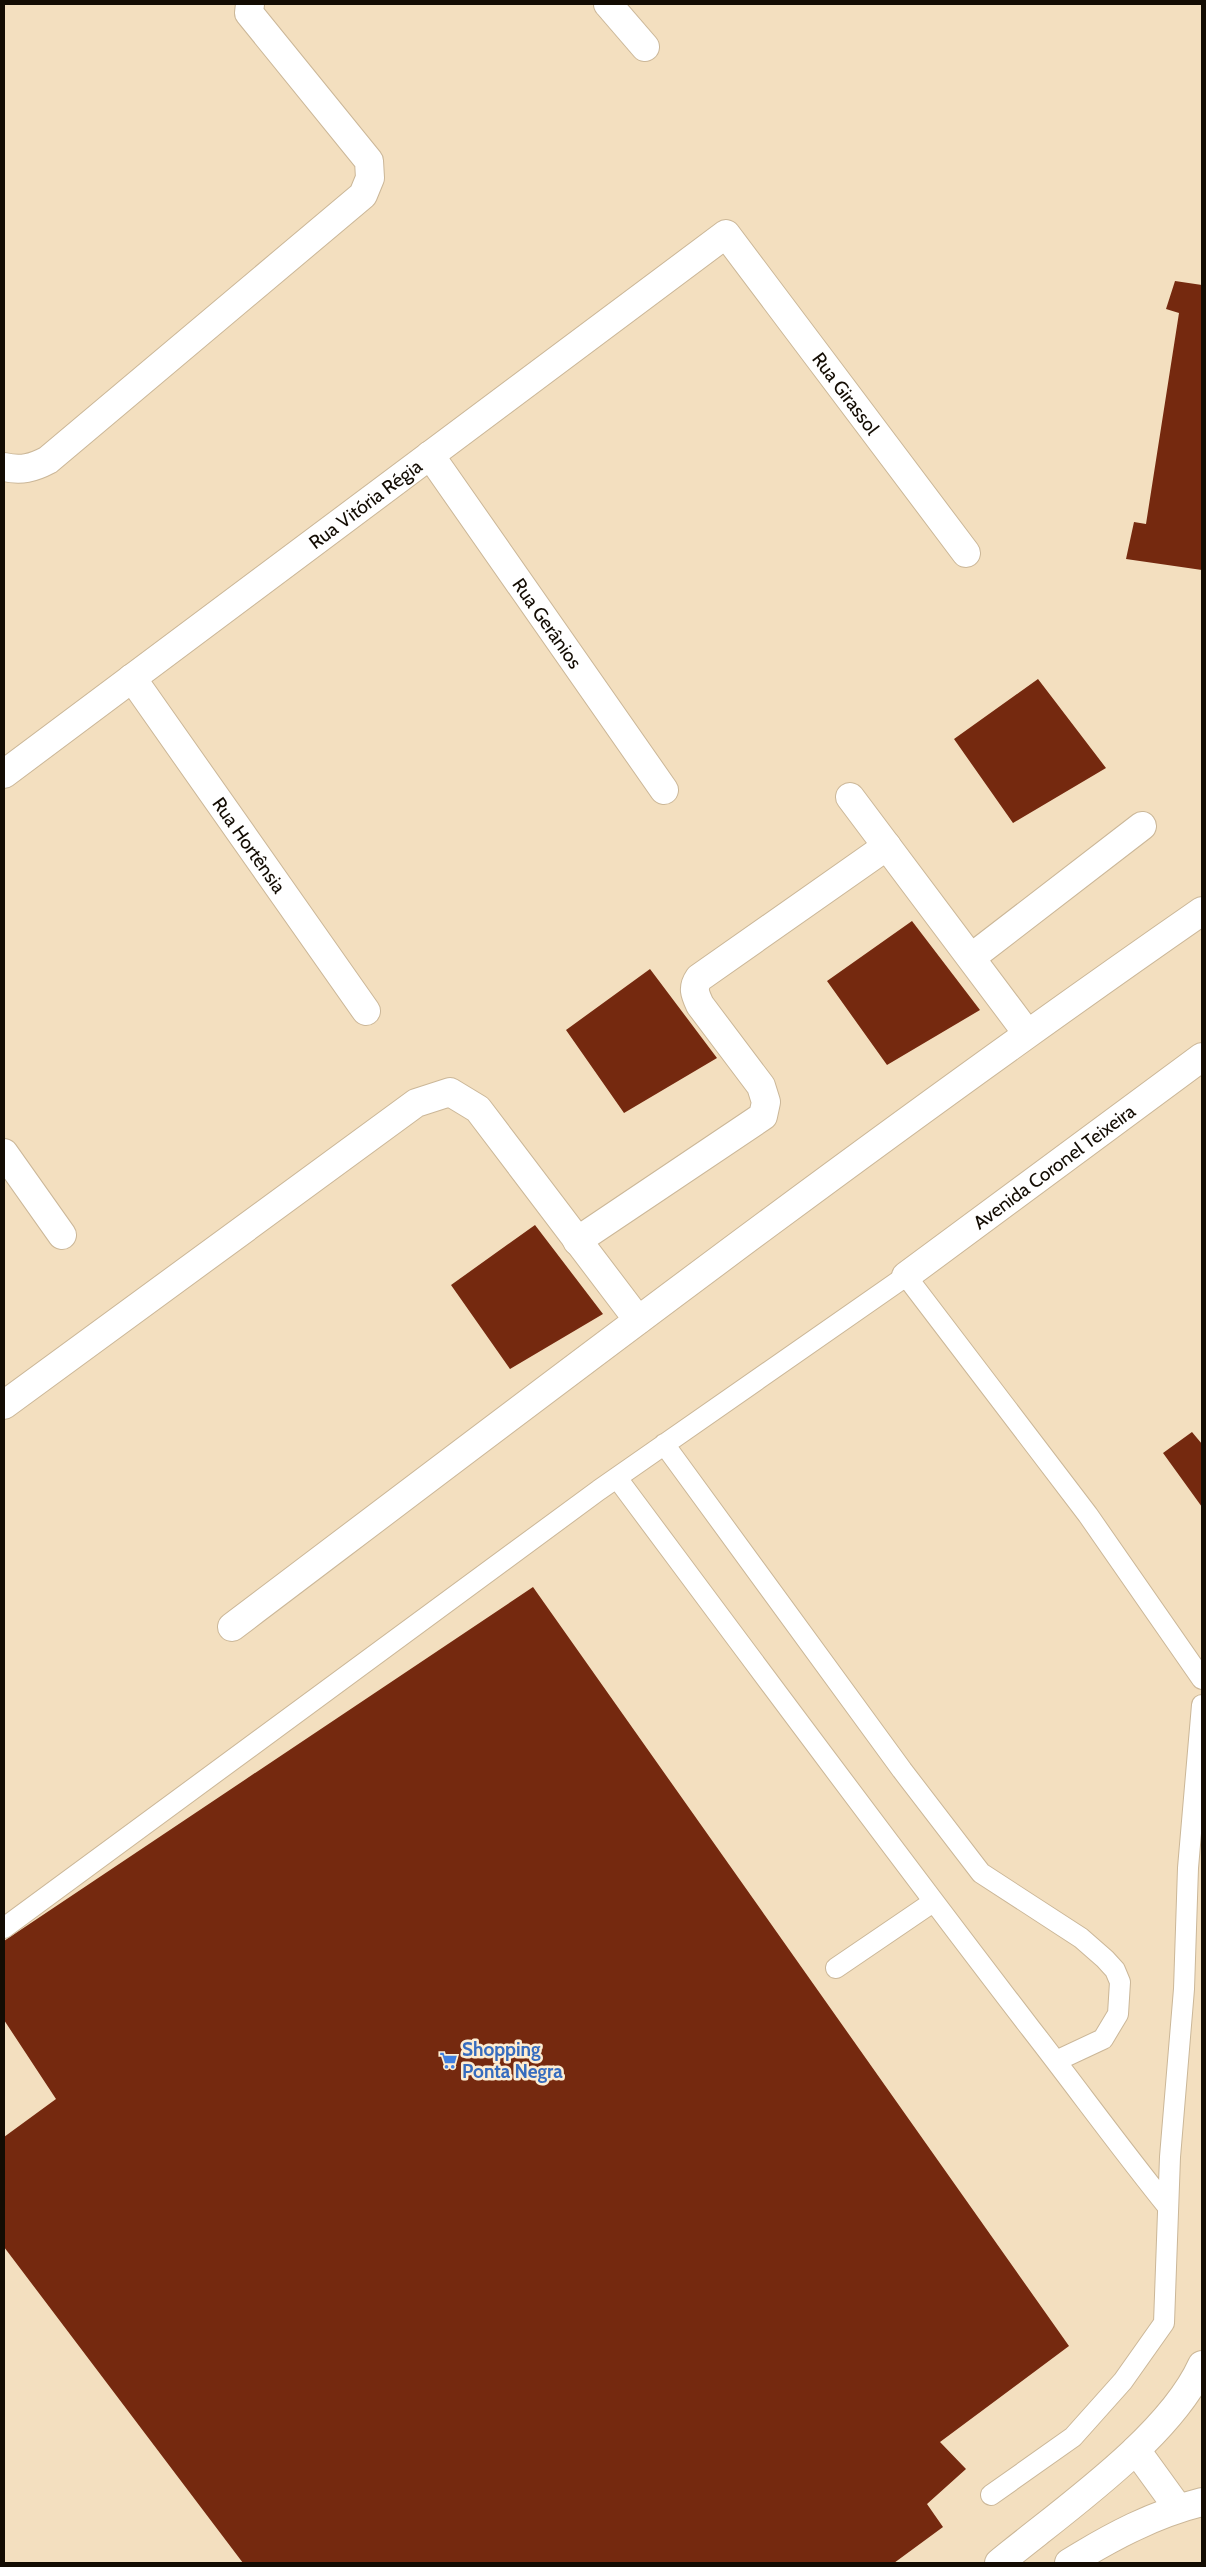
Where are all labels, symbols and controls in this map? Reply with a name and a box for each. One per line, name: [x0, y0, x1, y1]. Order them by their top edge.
street label: Rua Girassol: [808, 348, 885, 439]
street label: Rua Vitória Régia: [304, 454, 426, 554]
street label: Rua Gerânios: [508, 573, 587, 673]
street label: Rua Hortênsia: [208, 792, 291, 897]
street label: Avenida Coronel Teixeira: [968, 1099, 1139, 1234]
place label: Shopping Ponta Negra: [462, 2038, 563, 2083]
supermarket icon: Shopping Ponta Negra: [438, 2050, 458, 2070]

